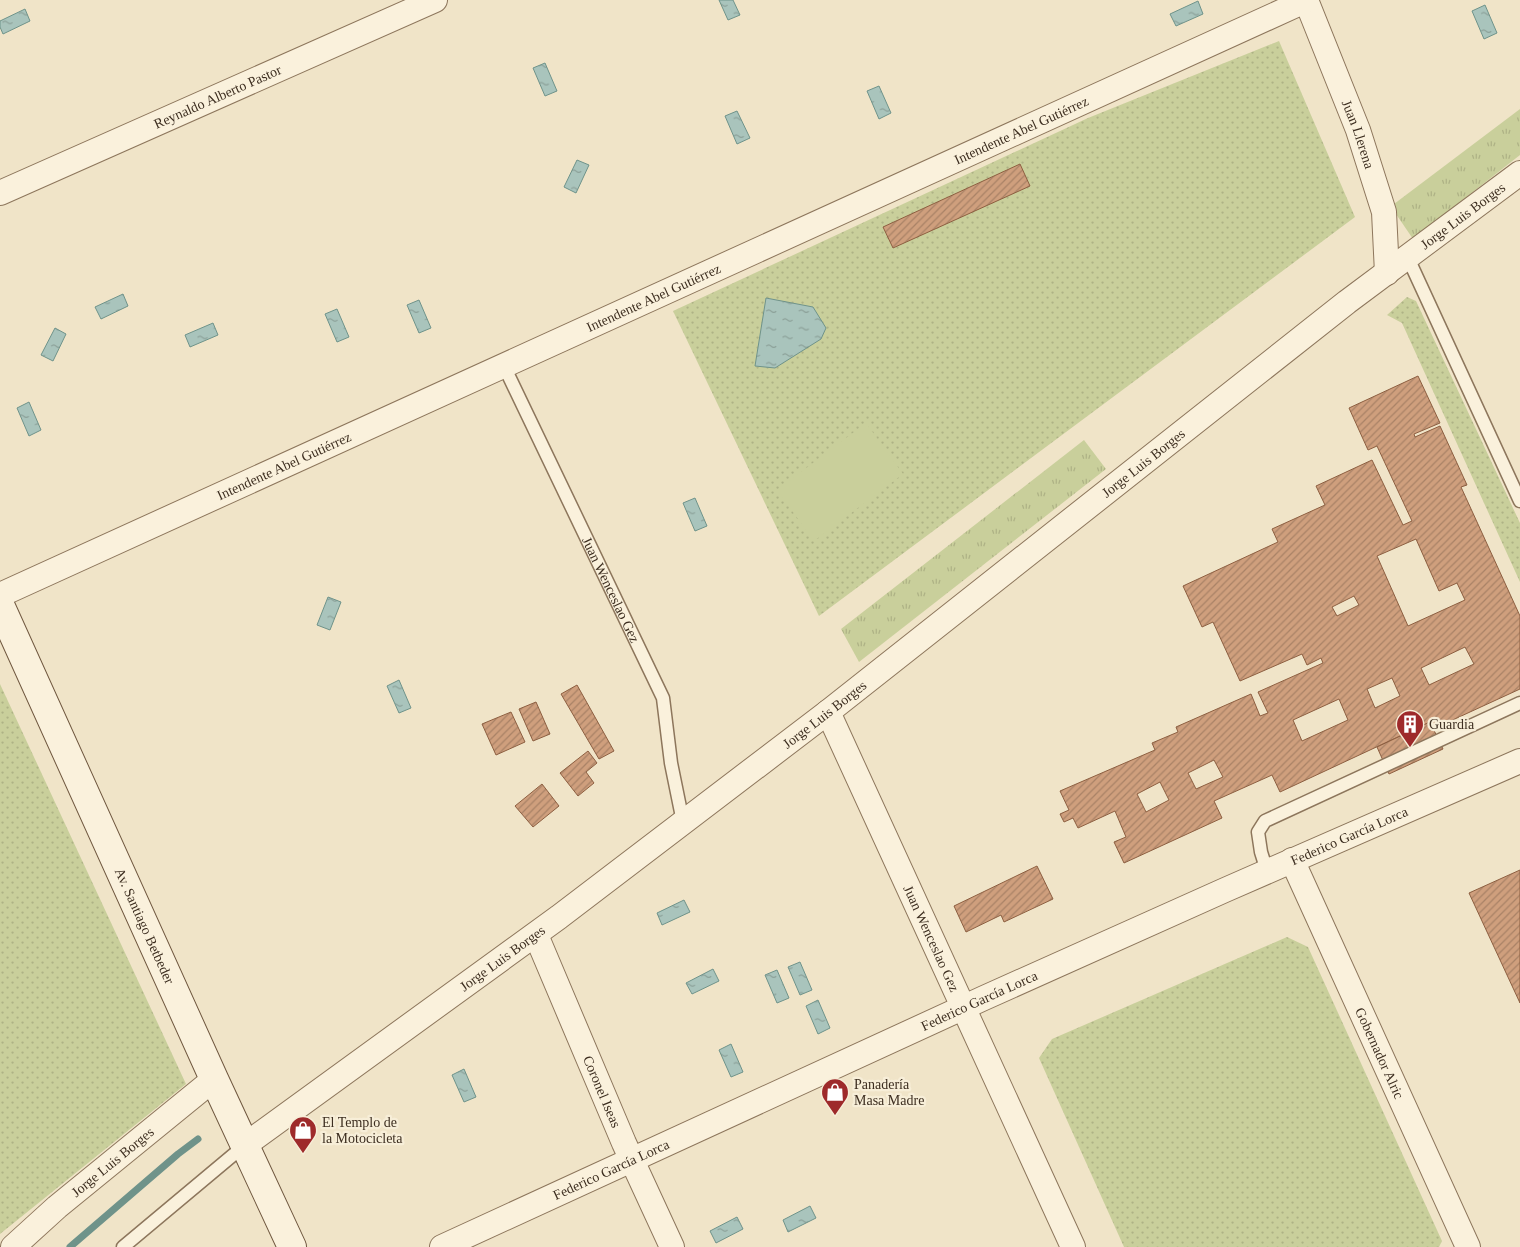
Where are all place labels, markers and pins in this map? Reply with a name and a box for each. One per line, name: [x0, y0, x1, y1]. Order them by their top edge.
building icon: Guardia: [1395, 709, 1425, 748]
place label: Guardia: [1429, 717, 1475, 732]
shop icon: Panadería Masa Madre: [820, 1077, 850, 1116]
place label: Panadería Masa Madre: [854, 1077, 924, 1108]
shop icon: El Templo de la Motocicleta: [288, 1115, 318, 1154]
place label: El Templo de la Motocicleta: [322, 1115, 403, 1146]

